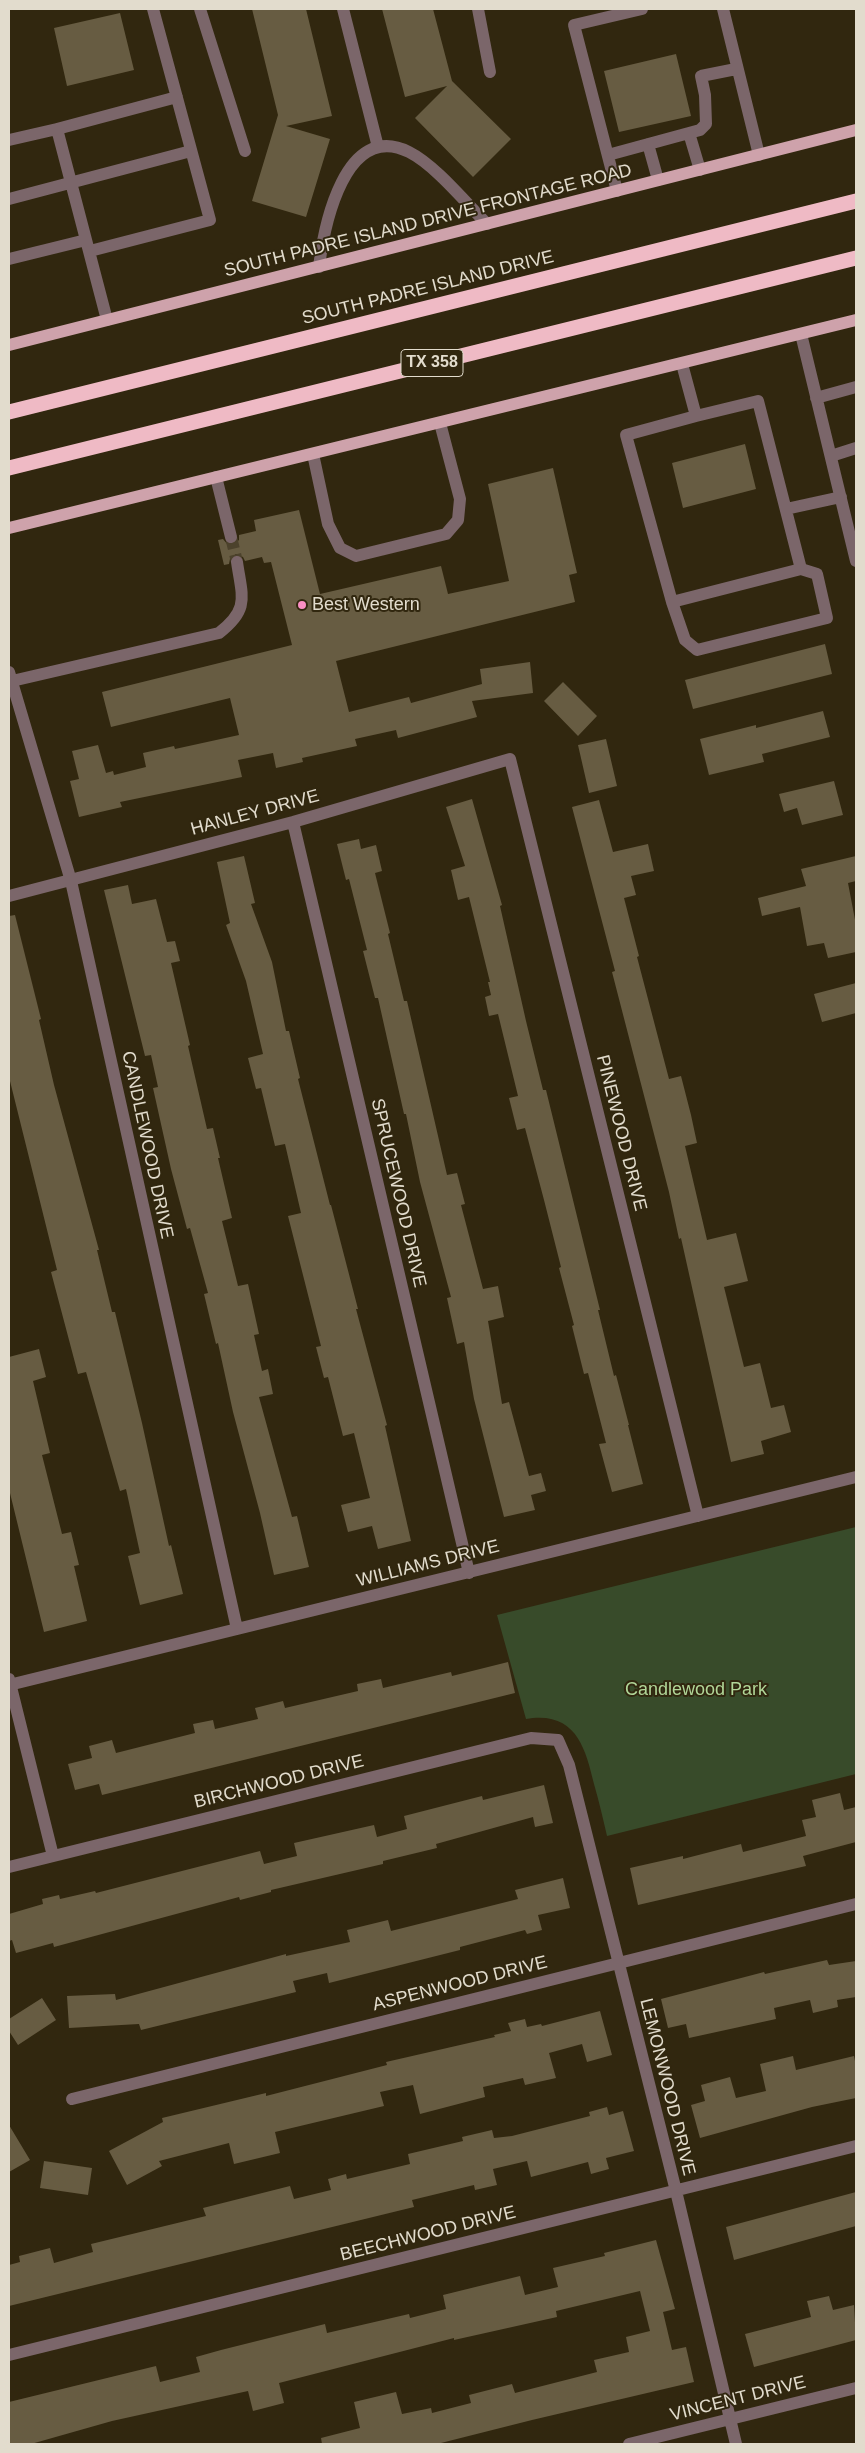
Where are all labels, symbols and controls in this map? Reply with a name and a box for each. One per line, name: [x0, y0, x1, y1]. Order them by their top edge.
street label: SOUTH PADRE ISLAND DRIVE FRONTAGE ROAD: [222, 160, 634, 282]
street label: SOUTH PADRE ISLAND DRIVE: [300, 246, 556, 330]
road number: TX 358: [401, 349, 463, 376]
place label: Best Western: [312, 594, 420, 616]
marker: Best Western: [296, 599, 308, 611]
street label: HANLEY DRIVE: [188, 785, 322, 841]
street label: CANDLEWOOD DRIVE: [117, 1049, 177, 1241]
street label: PINEWOOD DRIVE: [591, 1053, 651, 1213]
street label: SPRUCEWOOD DRIVE: [366, 1097, 430, 1289]
street label: WILLIAMS DRIVE: [355, 1536, 501, 1592]
park label: Candlewood Park: [625, 1679, 767, 1701]
street label: BIRCHWOOD DRIVE: [192, 1750, 366, 1814]
street label: ASPENWOOD DRIVE: [371, 1952, 549, 2016]
street label: LEMONWOOD DRIVE: [635, 1996, 699, 2178]
street label: BEECHWOOD DRIVE: [338, 2202, 518, 2266]
street label: VINCENT DRIVE: [668, 2372, 808, 2426]

